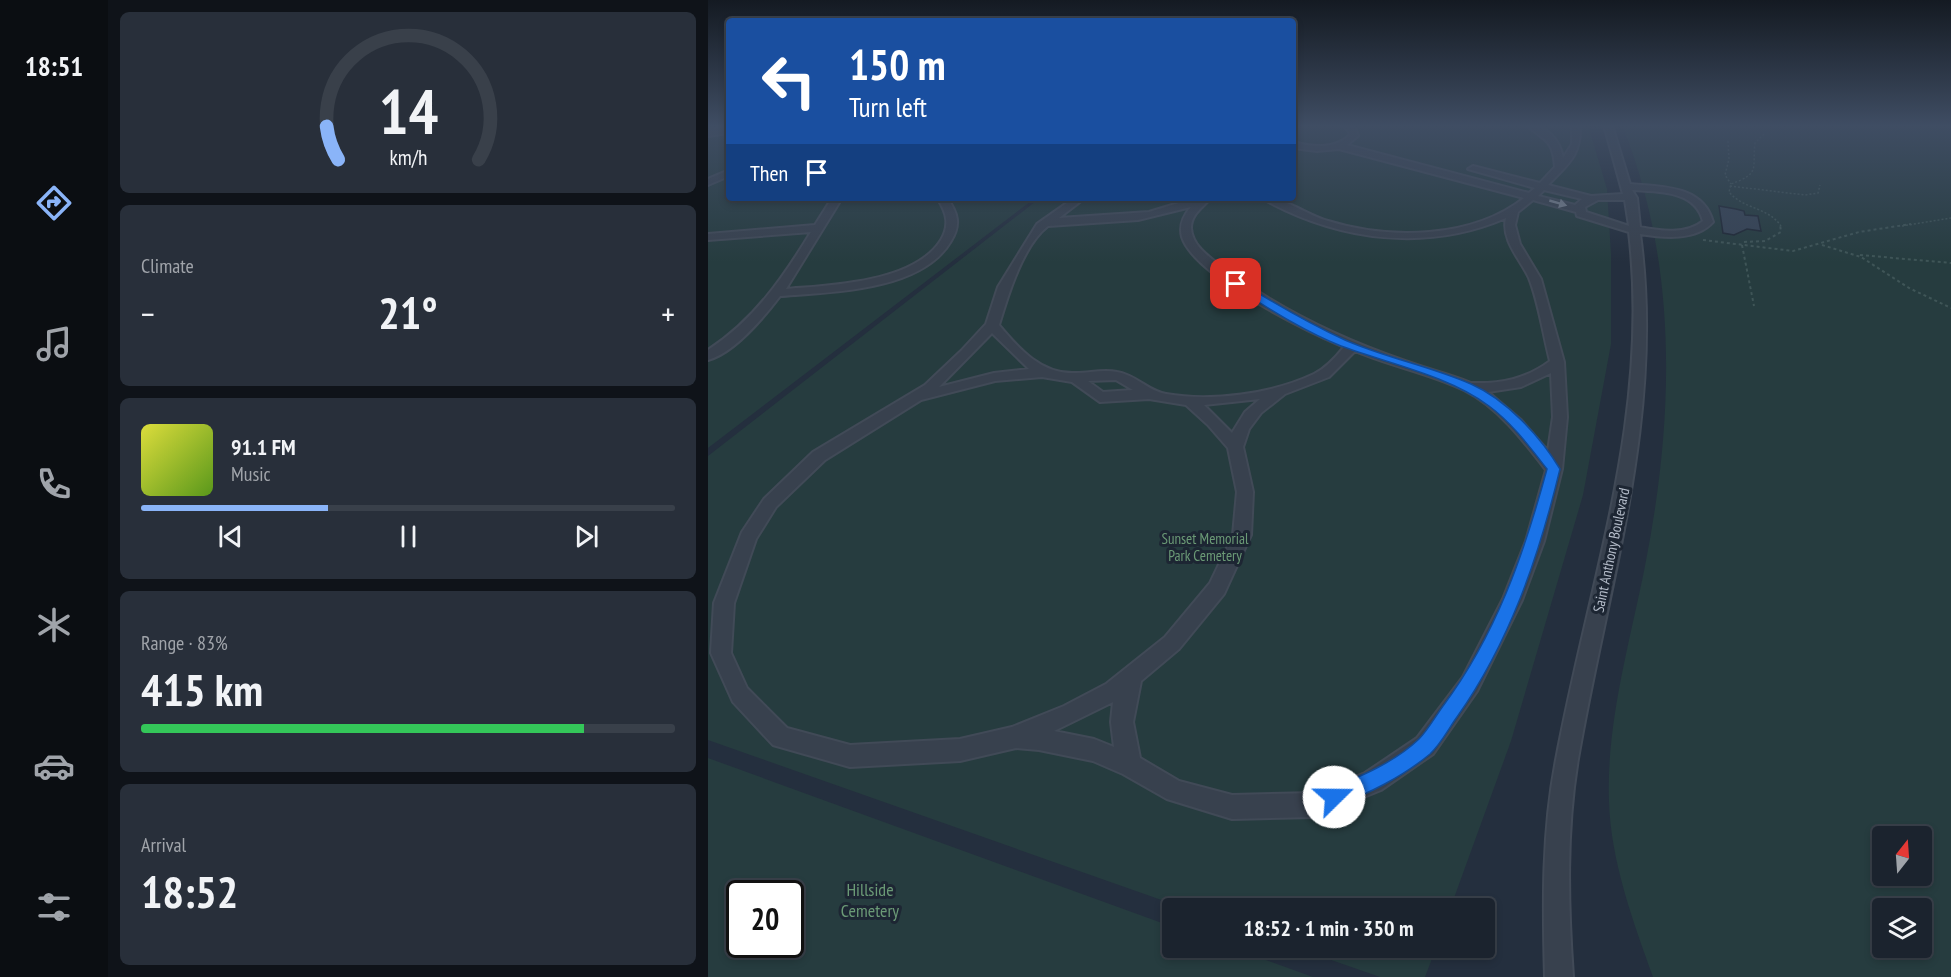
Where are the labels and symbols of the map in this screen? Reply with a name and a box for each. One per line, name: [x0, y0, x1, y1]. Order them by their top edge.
one-way arrow: [1549, 199, 1567, 208]
pin: [1210, 258, 1261, 309]
street label: Saint Anthony Boulevard: [1589, 486, 1633, 614]
park label: Sunset Memorial Park Cemetery: [1162, 529, 1249, 565]
position arrow: [1302, 765, 1366, 829]
north arrow: [1872, 826, 1932, 886]
park label: Hillside Cemetery: [841, 878, 899, 922]
speed limit sign: 20: [726, 880, 804, 958]

